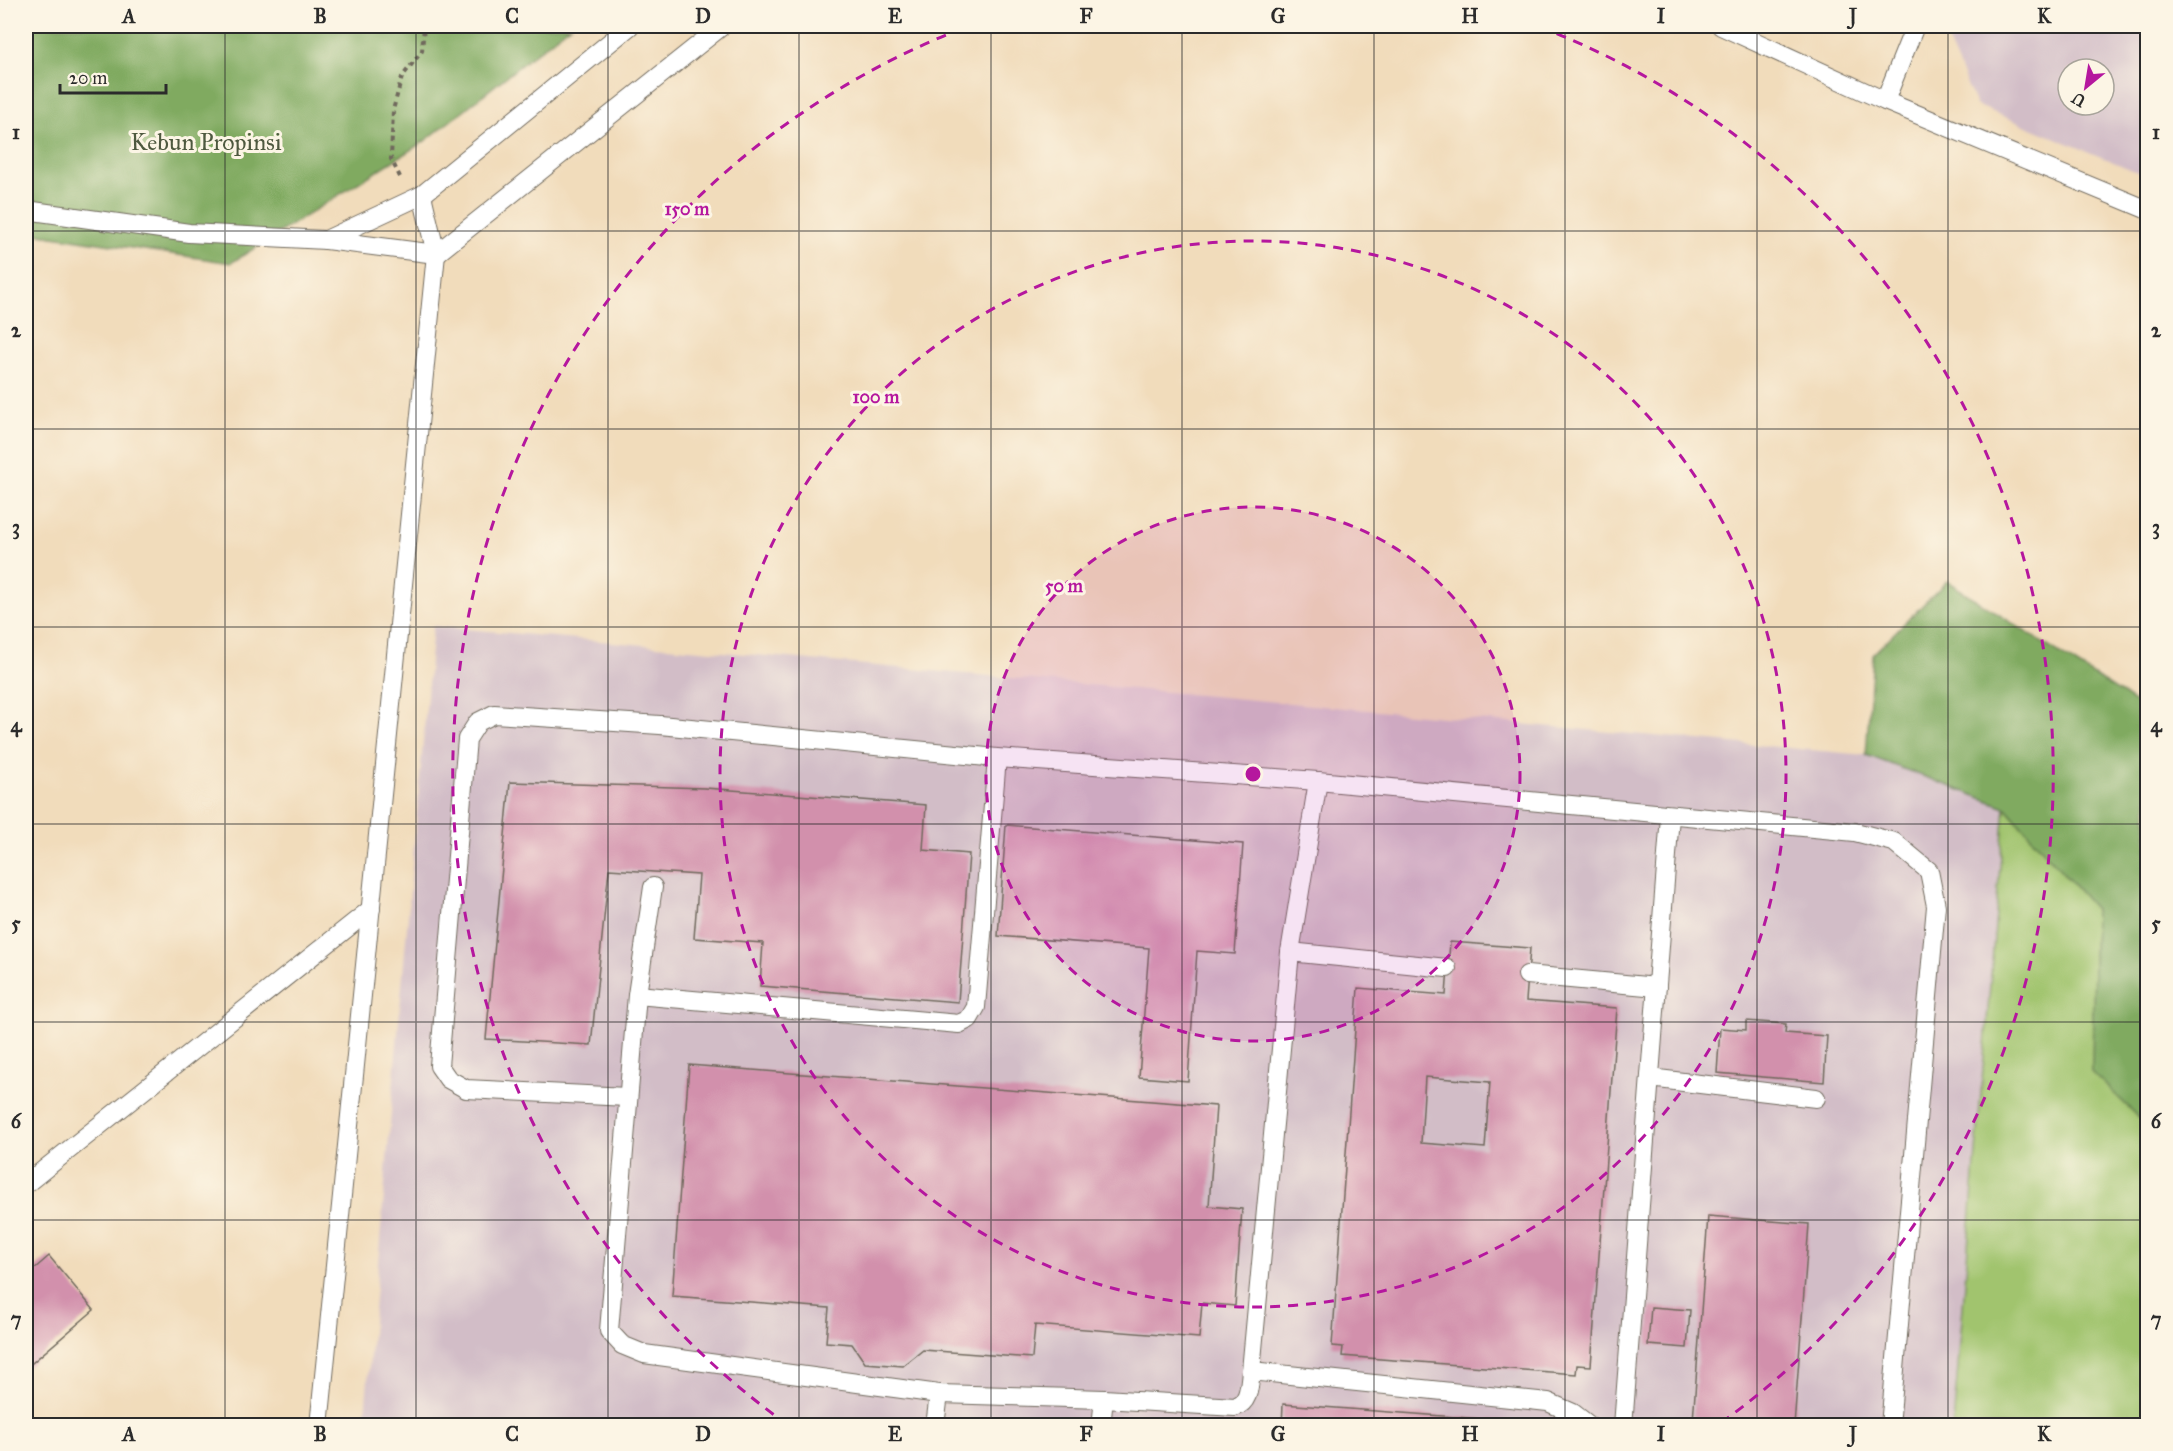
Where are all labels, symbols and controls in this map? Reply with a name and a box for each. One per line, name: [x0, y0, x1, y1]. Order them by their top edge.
text: A: [120, 4, 136, 28]
text: B: [313, 4, 327, 28]
text: C: [505, 4, 519, 28]
text: D: [695, 4, 711, 28]
text: E: [888, 4, 903, 28]
text: F: [1079, 4, 1093, 28]
text: G: [1271, 4, 1286, 28]
text: H: [1461, 4, 1479, 28]
text: I: [1657, 4, 1666, 28]
text: J: [1846, 4, 1858, 30]
text: K: [2037, 4, 2052, 28]
scale bar: [60, 57, 166, 95]
north arrow: [2056, 57, 2116, 117]
text: 20 m: [69, 67, 107, 89]
text: U: [2068, 88, 2089, 111]
text: 1: [12, 120, 20, 144]
text: 1: [2152, 120, 2160, 144]
park label: Kebun Propinsi: [131, 127, 282, 157]
text: 150 m: [665, 198, 710, 220]
text: 2: [11, 318, 22, 342]
text: 2: [2151, 318, 2162, 342]
text: 100 m: [853, 386, 900, 408]
text: 3: [12, 515, 20, 540]
text: 3: [2152, 515, 2160, 540]
text: 50 m: [1045, 575, 1084, 597]
text: 4: [10, 713, 22, 738]
text: 4: [2150, 713, 2162, 738]
centre of rings: [1243, 764, 1263, 784]
text: 5: [11, 911, 21, 935]
text: 5: [2151, 911, 2161, 935]
text: 6: [11, 1109, 23, 1133]
text: 6: [2151, 1109, 2163, 1133]
text: 7: [11, 1307, 22, 1331]
text: 7: [2151, 1307, 2162, 1331]
text: A: [120, 1422, 136, 1446]
text: B: [313, 1422, 327, 1446]
text: C: [505, 1422, 519, 1446]
text: D: [695, 1422, 711, 1446]
text: E: [888, 1422, 903, 1446]
text: F: [1079, 1422, 1093, 1446]
text: G: [1271, 1422, 1286, 1446]
text: H: [1461, 1422, 1479, 1446]
text: I: [1657, 1422, 1666, 1446]
text: J: [1846, 1422, 1858, 1448]
text: K: [2037, 1422, 2052, 1446]

